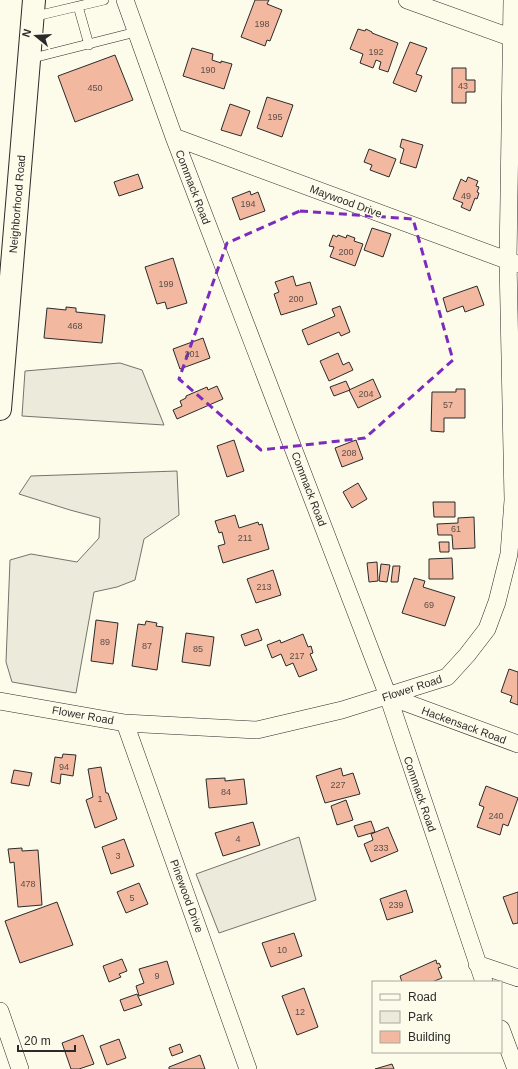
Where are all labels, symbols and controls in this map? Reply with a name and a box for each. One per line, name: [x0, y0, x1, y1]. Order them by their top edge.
north arrow: [16, 16, 56, 56]
house number: 198: [254, 19, 270, 29]
text: N: [20, 27, 33, 39]
house number: 192: [368, 47, 384, 57]
house number: 190: [200, 65, 216, 75]
house number: 43: [458, 81, 468, 91]
house number: 450: [87, 83, 103, 93]
house number: 195: [267, 112, 283, 122]
street label: Commack Road: [173, 148, 213, 226]
street label: Neighborhood Road: [7, 154, 27, 254]
street label: Maywood Drive: [308, 182, 384, 220]
house number: 49: [461, 191, 471, 201]
house number: 194: [240, 199, 256, 209]
house number: 200: [338, 247, 354, 257]
house number: 199: [158, 279, 174, 289]
house number: 200: [288, 294, 304, 304]
house number: 468: [67, 321, 83, 331]
house number: 201: [184, 349, 200, 359]
house number: 204: [358, 389, 374, 399]
house number: 57: [443, 400, 453, 410]
house number: 208: [341, 448, 357, 458]
street label: Commack Road: [289, 450, 329, 528]
house number: 61: [451, 524, 461, 534]
house number: 211: [238, 533, 252, 543]
house number: 213: [256, 582, 272, 592]
house number: 69: [424, 600, 434, 610]
house number: 89: [100, 637, 110, 647]
house number: 87: [142, 641, 152, 651]
house number: 85: [193, 644, 203, 654]
house number: 217: [289, 651, 305, 661]
street label: Flower Road: [380, 673, 444, 703]
street label: Flower Road: [51, 704, 115, 726]
street label: Hackensack Road: [420, 704, 508, 746]
street label: Commack Road: [401, 755, 439, 833]
house number: 94: [59, 762, 69, 772]
house number: 227: [330, 780, 346, 790]
house number: 84: [221, 787, 231, 797]
house number: 1: [97, 794, 103, 804]
house number: 240: [488, 811, 504, 821]
house number: 4: [235, 834, 241, 844]
house number: 233: [373, 843, 389, 853]
house number: 3: [115, 851, 121, 861]
street label: Pinewood Drive: [168, 858, 206, 934]
house number: 478: [20, 879, 36, 889]
house number: 5: [129, 893, 135, 903]
house number: 239: [388, 900, 404, 910]
house number: 10: [277, 945, 287, 955]
house number: 9: [154, 971, 160, 981]
legend: [372, 981, 502, 1053]
text: Road: [408, 990, 437, 1004]
house number: 12: [295, 1007, 305, 1017]
text: Park: [408, 1010, 434, 1024]
scale bar: [18, 1027, 75, 1053]
text: Building: [408, 1030, 451, 1044]
text: 20 m: [24, 1034, 51, 1048]

